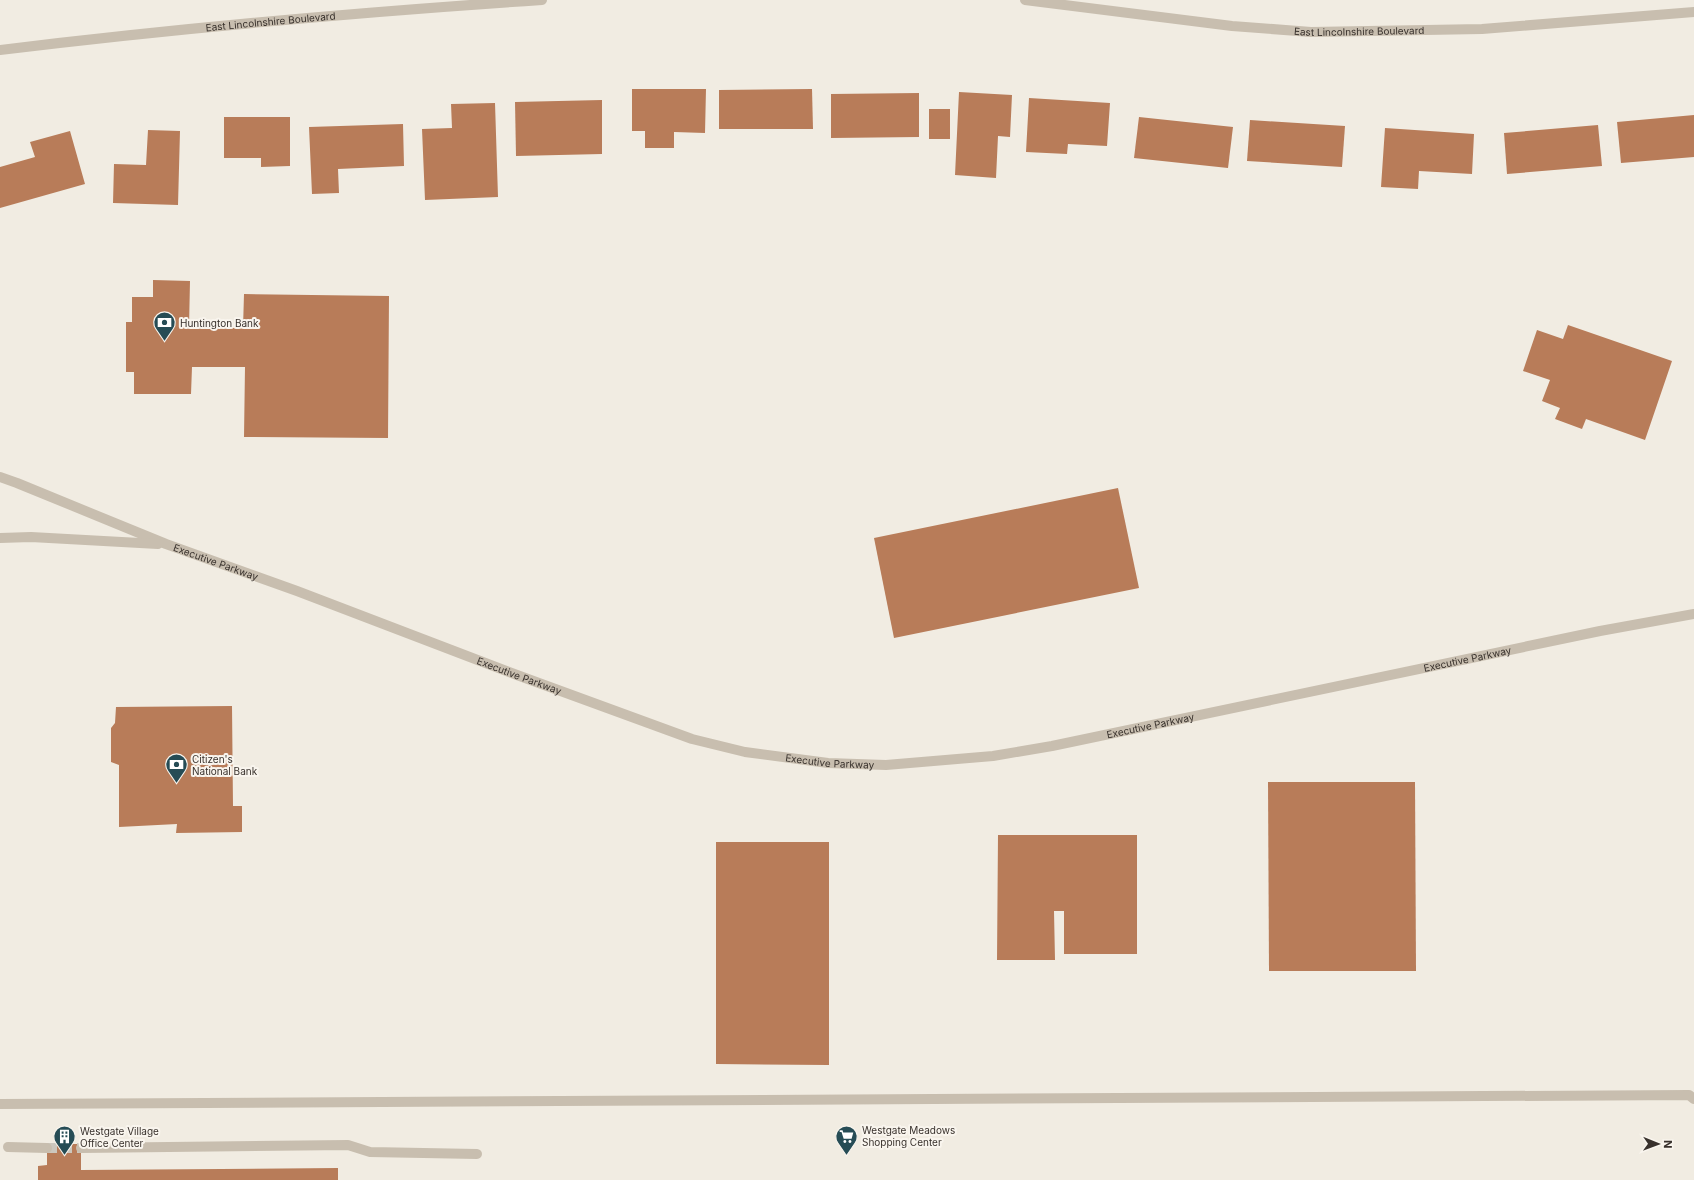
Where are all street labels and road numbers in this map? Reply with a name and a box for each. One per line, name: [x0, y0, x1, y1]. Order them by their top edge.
street label: East Lincolnshire Boulevard: [205, 10, 336, 33]
street label: East Lincolnshire Boulevard: [1294, 24, 1424, 38]
street label: Executive Parkway: [172, 541, 260, 583]
street label: Executive Parkway: [1422, 644, 1513, 674]
street label: Executive Parkway: [475, 654, 563, 697]
street label: Executive Parkway: [1105, 710, 1196, 740]
street label: Executive Parkway: [785, 751, 875, 771]

